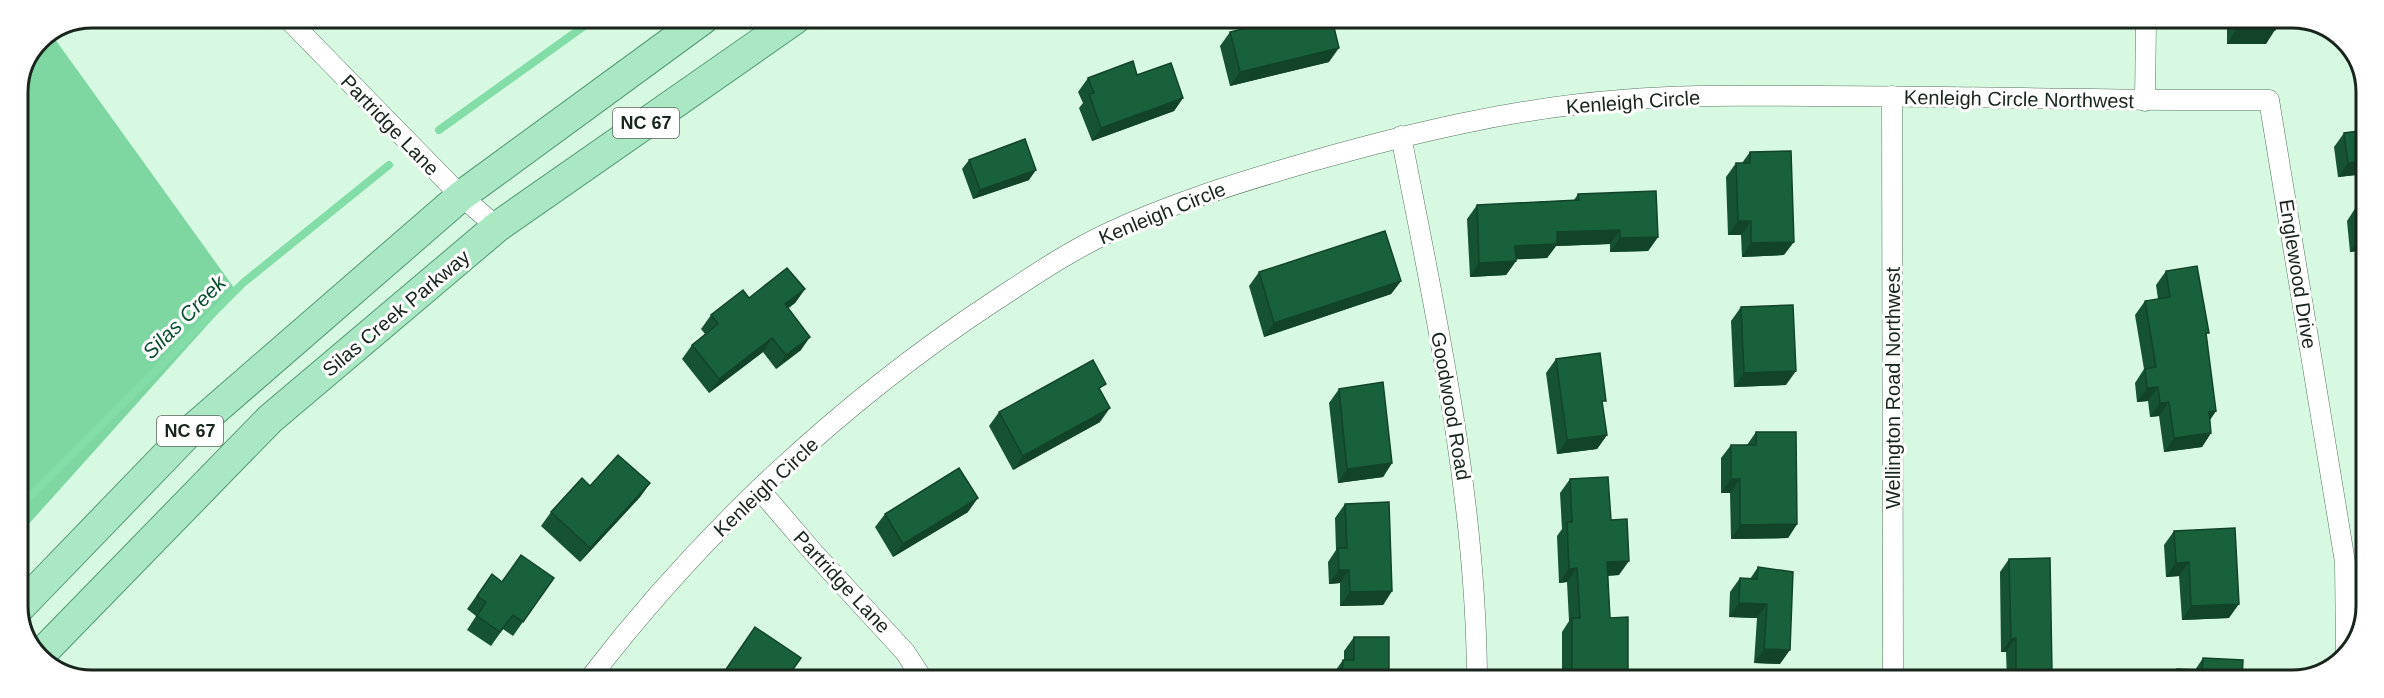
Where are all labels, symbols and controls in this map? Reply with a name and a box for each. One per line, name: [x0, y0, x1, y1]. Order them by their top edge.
street label: Partridge Lane: [337, 70, 443, 180]
street label: Kenleigh Circle: [1565, 86, 1701, 118]
street label: Kenleigh Circle Northwest: [1904, 86, 2135, 112]
road number: NC 67: [613, 108, 679, 138]
street label: Kenleigh Circle: [1096, 178, 1228, 248]
street label: Englewood Drive: [2275, 198, 2321, 350]
street label: Silas Creek Parkway: [318, 245, 474, 381]
street label: Wellington Road Northwest: [1882, 267, 1904, 509]
water label: Silas Creek: [138, 270, 231, 363]
street label: Goodwood Road: [1427, 330, 1475, 482]
road number: NC 67: [157, 416, 223, 446]
street label: Kenleigh Circle: [709, 433, 823, 541]
street label: Partridge Lane: [789, 527, 895, 637]

